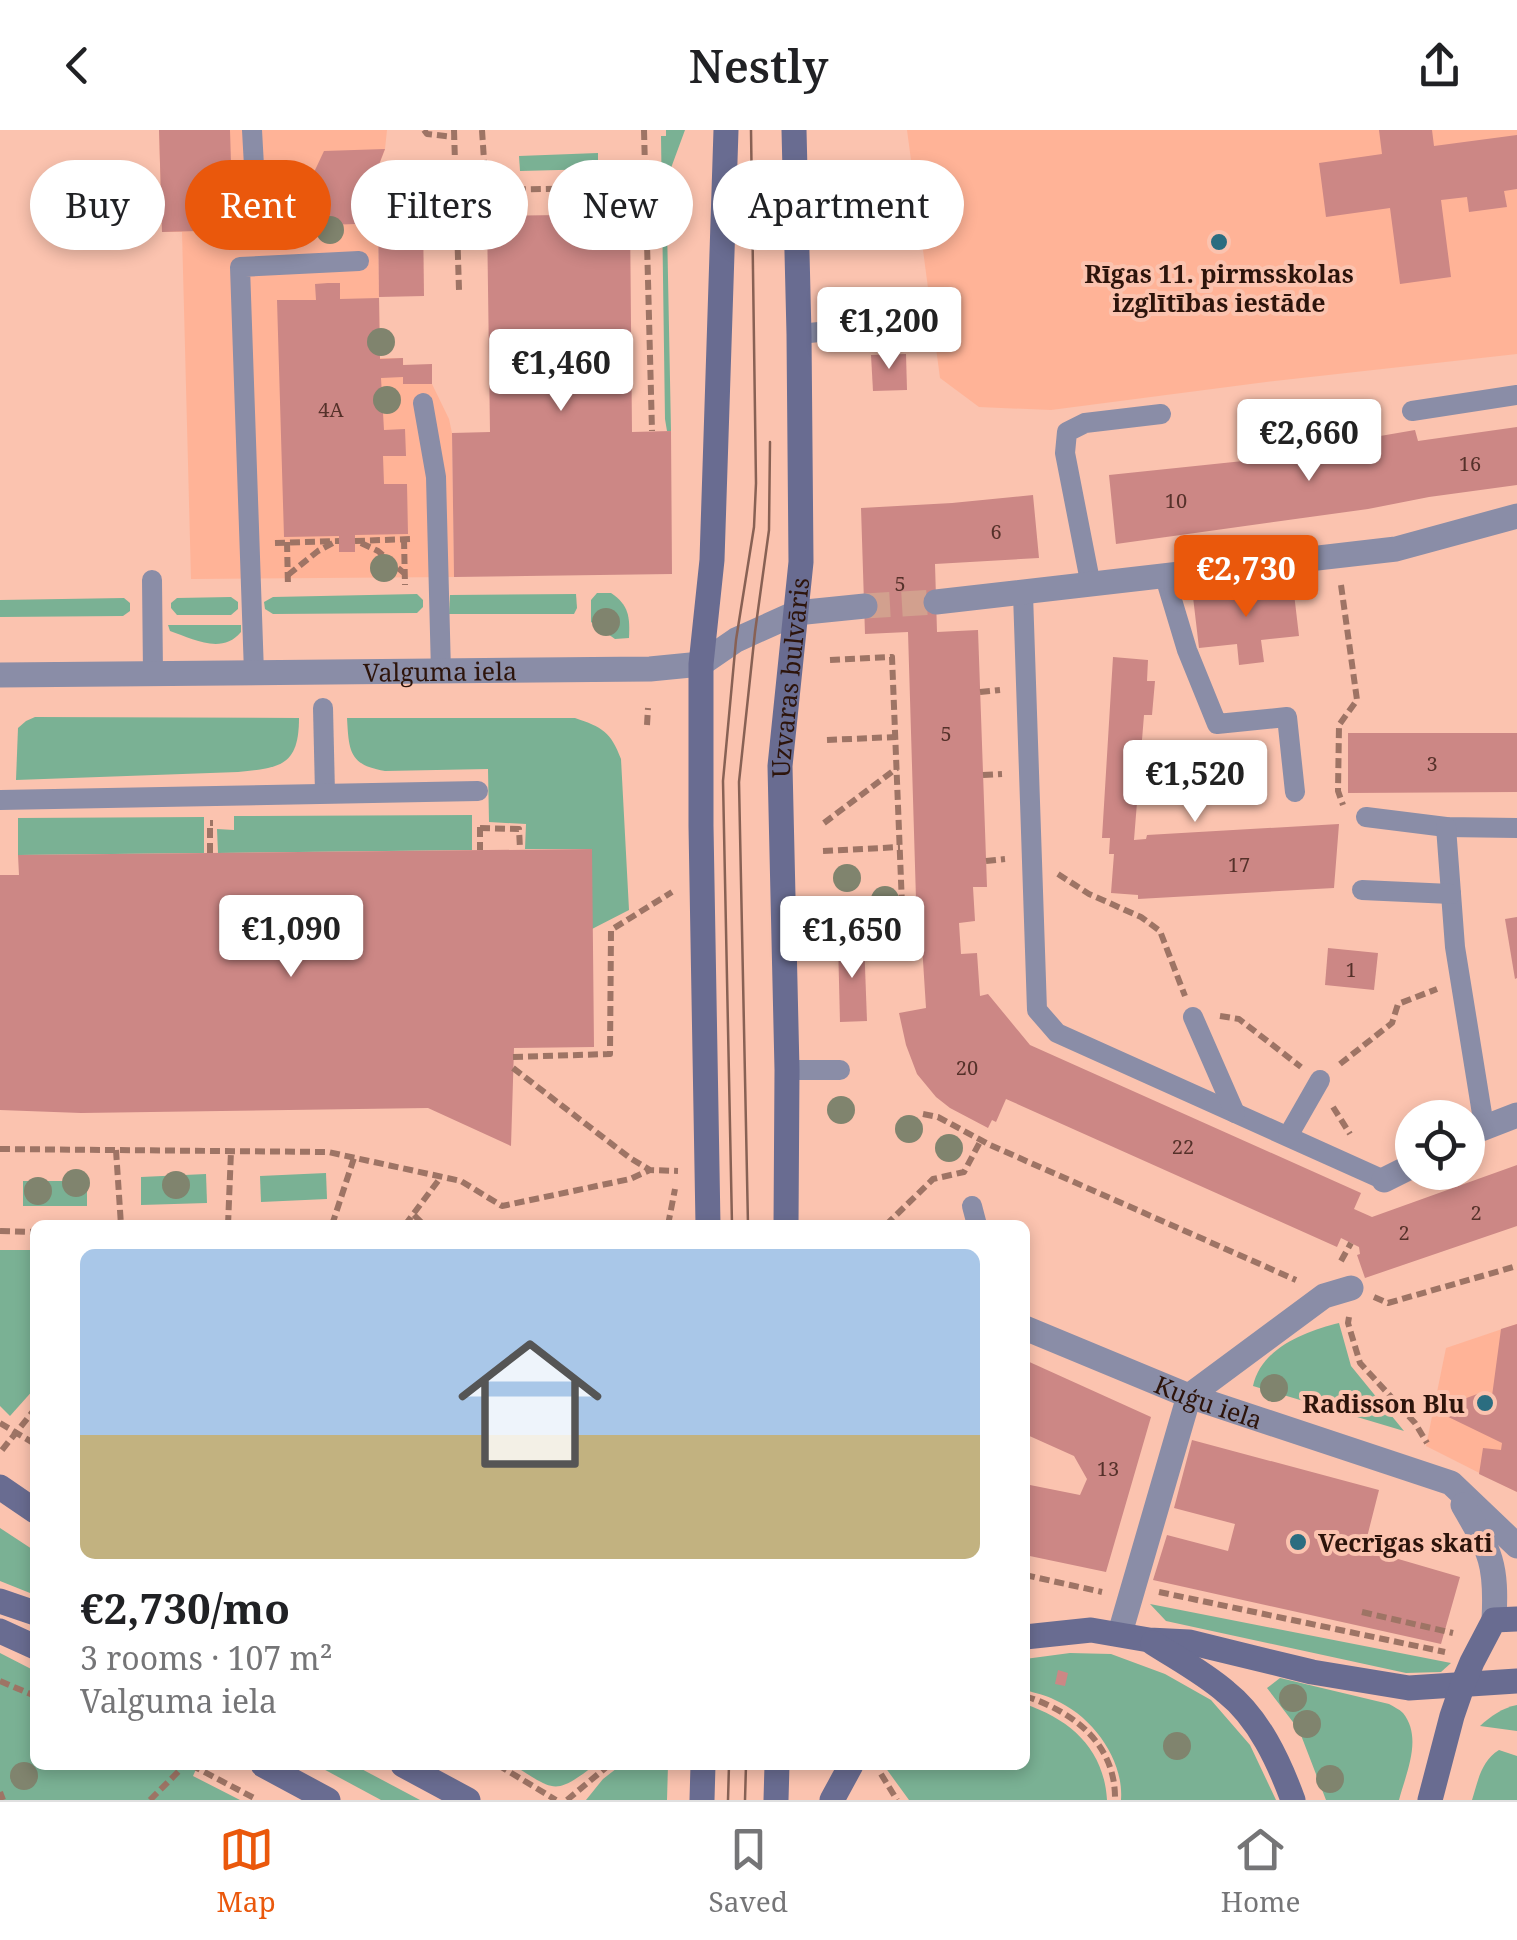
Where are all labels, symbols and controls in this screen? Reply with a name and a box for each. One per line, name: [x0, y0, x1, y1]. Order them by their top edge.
text: Nestly: [689, 35, 828, 96]
icon: back: [50, 38, 105, 93]
icon: share: [1412, 38, 1467, 93]
chip: Buy: [30, 160, 165, 250]
chip: Rent: [185, 160, 331, 250]
chip: Filters: [351, 160, 528, 250]
chip: New: [548, 160, 693, 250]
chip: Apartment: [713, 160, 964, 250]
marker: Rīgas 11. pirmsskolas izglītības iestāde: [1208, 231, 1230, 253]
place label: Rīgas 11. pirmsskolas izglītības iestāde: [1084, 256, 1354, 319]
pin: €1,200: [808, 287, 970, 372]
text: €1,200: [839, 298, 939, 341]
pin: €1,460: [480, 329, 642, 414]
text: €1,460: [511, 340, 611, 383]
house number: 4A: [318, 396, 345, 423]
pin: €2,660: [1228, 399, 1390, 484]
text: €2,660: [1259, 410, 1359, 453]
house number: 16: [1459, 450, 1481, 477]
house number: 10: [1165, 487, 1187, 514]
house number: 6: [990, 518, 1002, 545]
pin: €2,730: [1165, 535, 1327, 620]
text: €2,730: [1196, 546, 1296, 589]
house number: 5: [894, 570, 906, 597]
street label: Uzvaras bulvāris: [763, 576, 816, 778]
street label: Valguma iela: [363, 653, 517, 689]
house number: 5: [940, 720, 952, 747]
pin: €1,520: [1114, 740, 1276, 825]
house number: 3: [1426, 750, 1438, 777]
text: €1,520: [1145, 751, 1245, 794]
house number: 17: [1228, 851, 1250, 878]
pin: €1,090: [210, 895, 372, 980]
pin: €1,650: [771, 896, 933, 981]
text: €1,090: [241, 906, 341, 949]
text: €1,650: [802, 907, 902, 950]
house number: 1: [1345, 956, 1357, 983]
house number: 20: [956, 1054, 978, 1081]
map controls: [1395, 1100, 1485, 1190]
button: locate: [1395, 1100, 1485, 1190]
house number: 22: [1172, 1133, 1194, 1160]
house number: 2: [1470, 1199, 1482, 1226]
house number: 2: [1398, 1219, 1410, 1246]
icon: home: [440, 1314, 620, 1494]
street label: Kuģu iela: [1150, 1367, 1267, 1436]
place label: Radisson Blu: [1302, 1386, 1465, 1420]
marker: Radisson Blu: [1474, 1392, 1496, 1414]
house number: 13: [1097, 1455, 1119, 1482]
place label: Vecrīgas skati: [1318, 1525, 1493, 1559]
marker: Vecrīgas skati: [1287, 1531, 1309, 1553]
text: €2,730/mo: [80, 1579, 290, 1636]
text: 3 rooms · 107 m²: [80, 1636, 333, 1679]
text: Valguma iela: [80, 1679, 277, 1722]
tab: Map: [216, 1822, 276, 1920]
tab: Saved: [709, 1822, 788, 1920]
tab: Home: [1221, 1822, 1301, 1920]

